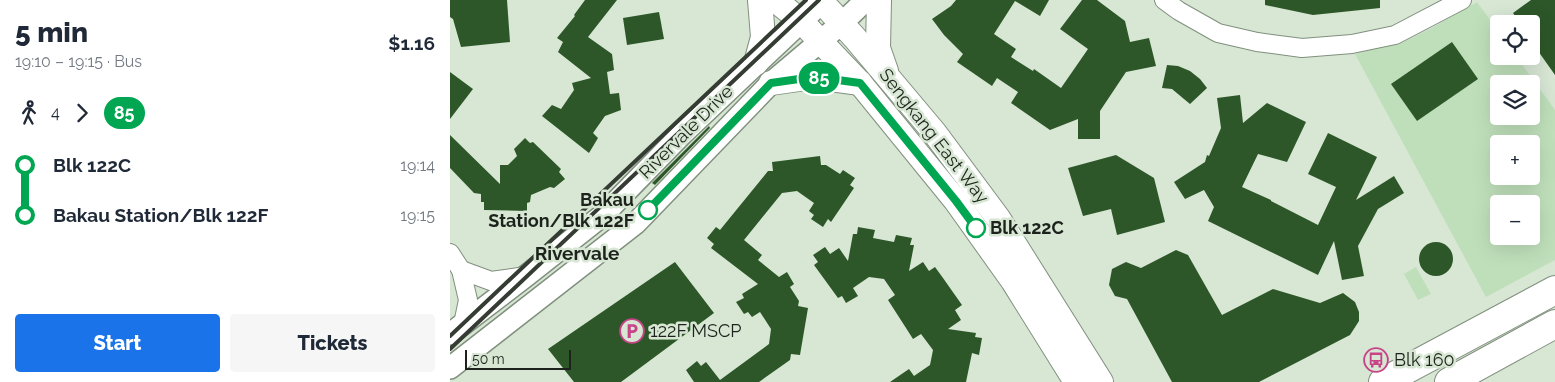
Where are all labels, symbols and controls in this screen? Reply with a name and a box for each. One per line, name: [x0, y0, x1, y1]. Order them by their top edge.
map controls: [1490, 15, 1540, 245]
button: locate: [1490, 15, 1540, 65]
text: 5 min: [15, 16, 88, 49]
text: $1.16: [388, 32, 435, 54]
text: 19:10 – 19:15 · Bus: [15, 52, 142, 71]
line badge: 85: [796, 62, 842, 94]
street label: Sengkang East Way: [875, 64, 994, 207]
text: 85: [809, 67, 829, 88]
button: layers: [1490, 75, 1540, 125]
street label: Rivervale Drive: [634, 80, 737, 183]
icon: walk: [15, 99, 43, 127]
icon: forward: [68, 99, 96, 127]
text: 85: [114, 102, 135, 123]
text: 4: [51, 103, 60, 122]
button: +: [1490, 135, 1540, 185]
text: Blk 122C: [53, 154, 131, 176]
text: 19:14: [400, 156, 435, 175]
place label: Bakau Station/Blk 122F: [488, 189, 634, 231]
button: −: [1490, 195, 1540, 245]
marker: Bakau Station/Blk 122F: [638, 200, 658, 220]
text: Bakau Station/Blk 122F: [53, 204, 268, 226]
text: 19:15: [400, 206, 435, 225]
place label: Blk 122C: [990, 217, 1064, 238]
marker: Blk 122C: [966, 218, 986, 238]
district label: Rivervale: [535, 242, 619, 264]
button: Start: [15, 314, 220, 372]
button: Tickets: [230, 314, 435, 372]
parking icon: 122F MSCP: [619, 318, 645, 344]
place label: 122F MSCP: [650, 320, 742, 341]
scale bar: [465, 347, 571, 370]
bus stop icon: Blk 160: [1363, 347, 1389, 373]
place label: Blk 160: [1394, 349, 1455, 370]
text: 50 m: [472, 351, 505, 367]

